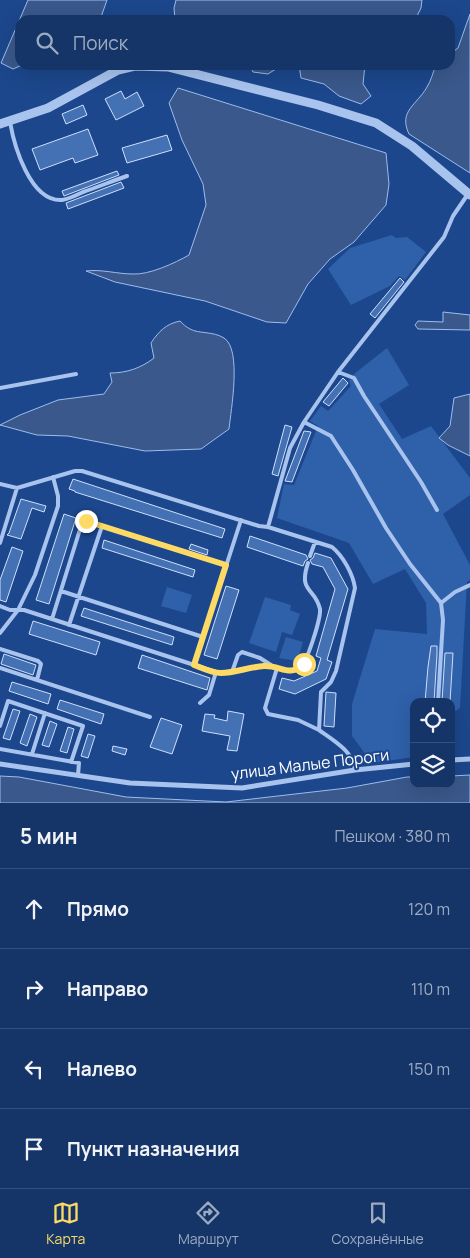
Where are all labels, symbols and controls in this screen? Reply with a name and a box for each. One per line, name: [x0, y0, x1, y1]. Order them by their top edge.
search box: [15, 15, 455, 70]
icon: search: [33, 29, 61, 57]
text: Поиск: [73, 30, 128, 56]
route end: [75, 510, 98, 533]
route start: [293, 653, 316, 676]
map controls: [410, 698, 455, 788]
button: locate: [410, 698, 455, 743]
street label: улица Малые Пороги: [230, 743, 390, 785]
button: layers: [410, 743, 455, 788]
text: 5 мин: [20, 822, 78, 850]
text: Пешком · 380 m: [334, 825, 450, 847]
icon: ahead: [20, 895, 48, 923]
text: Прямо: [67, 896, 129, 922]
text: 120 m: [408, 898, 450, 920]
icon: right: [20, 975, 48, 1003]
text: Направо: [67, 976, 148, 1002]
text: 110 m: [411, 978, 450, 1000]
icon: left: [20, 1055, 48, 1083]
text: Налево: [67, 1056, 137, 1082]
text: 150 m: [408, 1058, 450, 1080]
icon: arrive: [20, 1135, 48, 1163]
text: Пункт назначения: [67, 1136, 240, 1162]
tab: Карта: [46, 1199, 85, 1248]
tab: Маршрут: [178, 1199, 239, 1248]
tab: Сохранённые: [332, 1199, 424, 1248]

